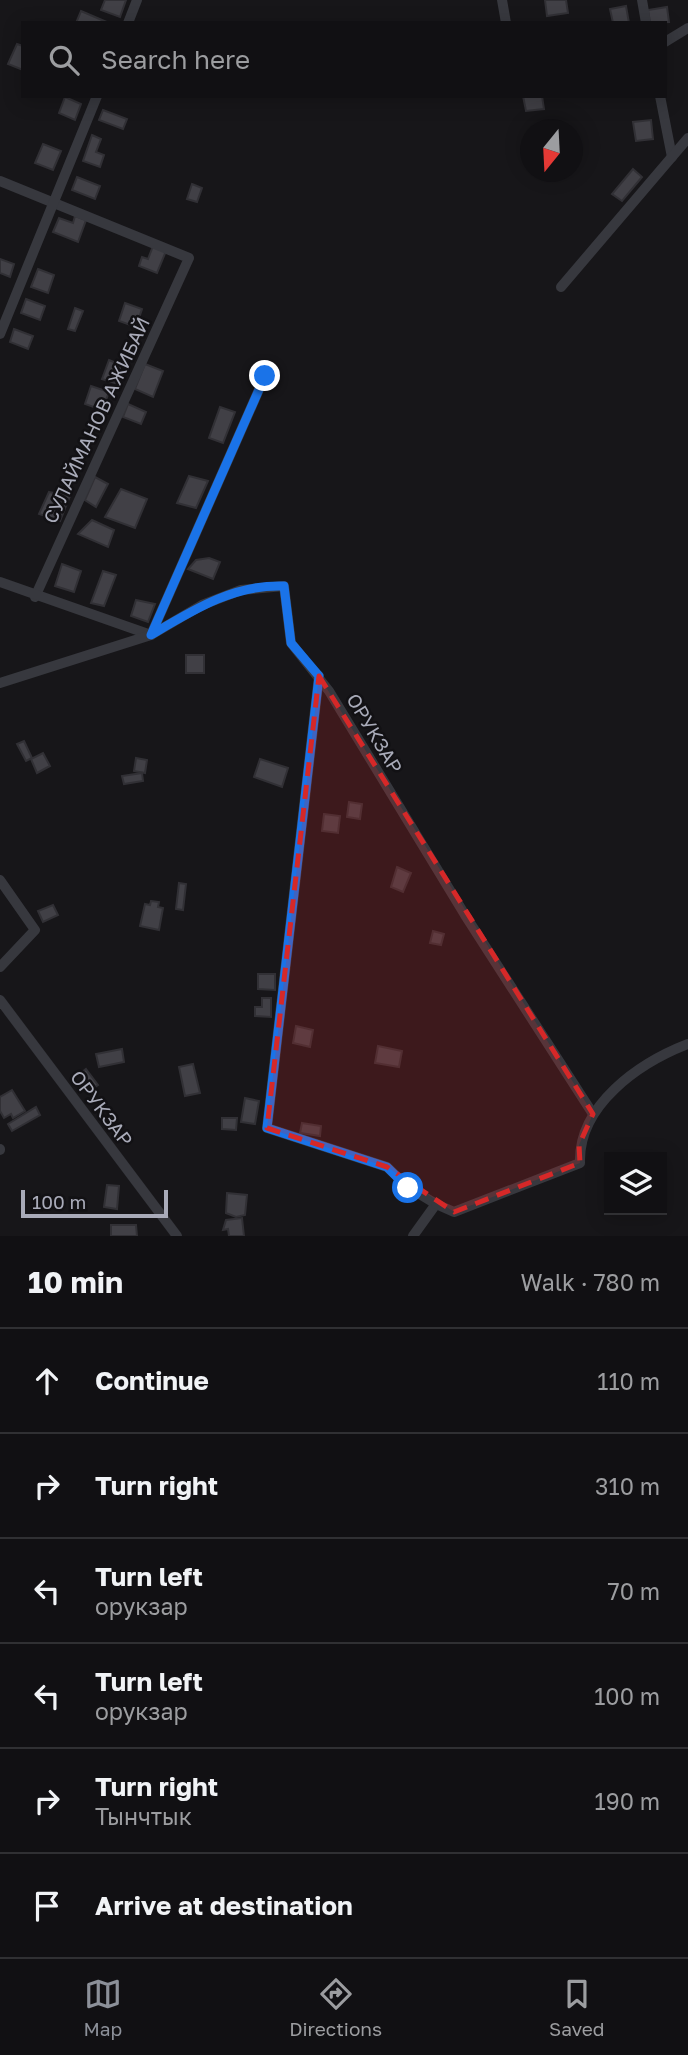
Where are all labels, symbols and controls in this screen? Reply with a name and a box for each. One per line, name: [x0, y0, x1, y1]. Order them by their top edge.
search box: [21, 21, 667, 98]
icon: search: [45, 41, 83, 79]
text: Search here: [101, 44, 250, 75]
north arrow: [520, 119, 583, 182]
street label: СУЛАЙМАНОВ АЖИБАЙ: [38, 313, 154, 527]
route end: [249, 360, 280, 391]
street label: ОРУКЗАР: [342, 689, 408, 777]
street label: ОРУКЗАР: [66, 1066, 138, 1150]
map controls: [604, 1152, 667, 1215]
button: layers: [604, 1152, 667, 1215]
route start: [392, 1172, 423, 1203]
scale bar: [21, 1187, 168, 1219]
text: 100 m: [32, 1190, 86, 1213]
text: 10 min: [28, 1264, 123, 1300]
text: Walk · 780 m: [521, 1268, 660, 1296]
icon: ahead: [28, 1362, 66, 1400]
text: Continue: [95, 1365, 209, 1396]
text: 110 m: [597, 1367, 660, 1395]
icon: right: [28, 1467, 66, 1505]
text: Turn right: [95, 1470, 218, 1501]
text: 310 m: [595, 1472, 660, 1500]
text: Turn left: [95, 1561, 203, 1592]
icon: left: [28, 1572, 66, 1610]
text: 70 m: [607, 1577, 660, 1605]
text: орукзар: [95, 1592, 188, 1620]
text: Turn left: [95, 1666, 203, 1697]
icon: left: [28, 1677, 66, 1715]
text: 100 m: [594, 1682, 660, 1710]
text: орукзар: [95, 1697, 188, 1725]
text: Turn right: [95, 1771, 218, 1802]
icon: right: [28, 1782, 66, 1820]
text: 190 m: [595, 1787, 660, 1815]
text: Тынчтык: [95, 1802, 192, 1830]
icon: arrive: [28, 1887, 66, 1925]
text: Arrive at destination: [95, 1890, 353, 1921]
tab: Map: [83, 1975, 122, 2040]
tab: Directions: [289, 1975, 382, 2040]
tab: Saved: [549, 1975, 605, 2040]

